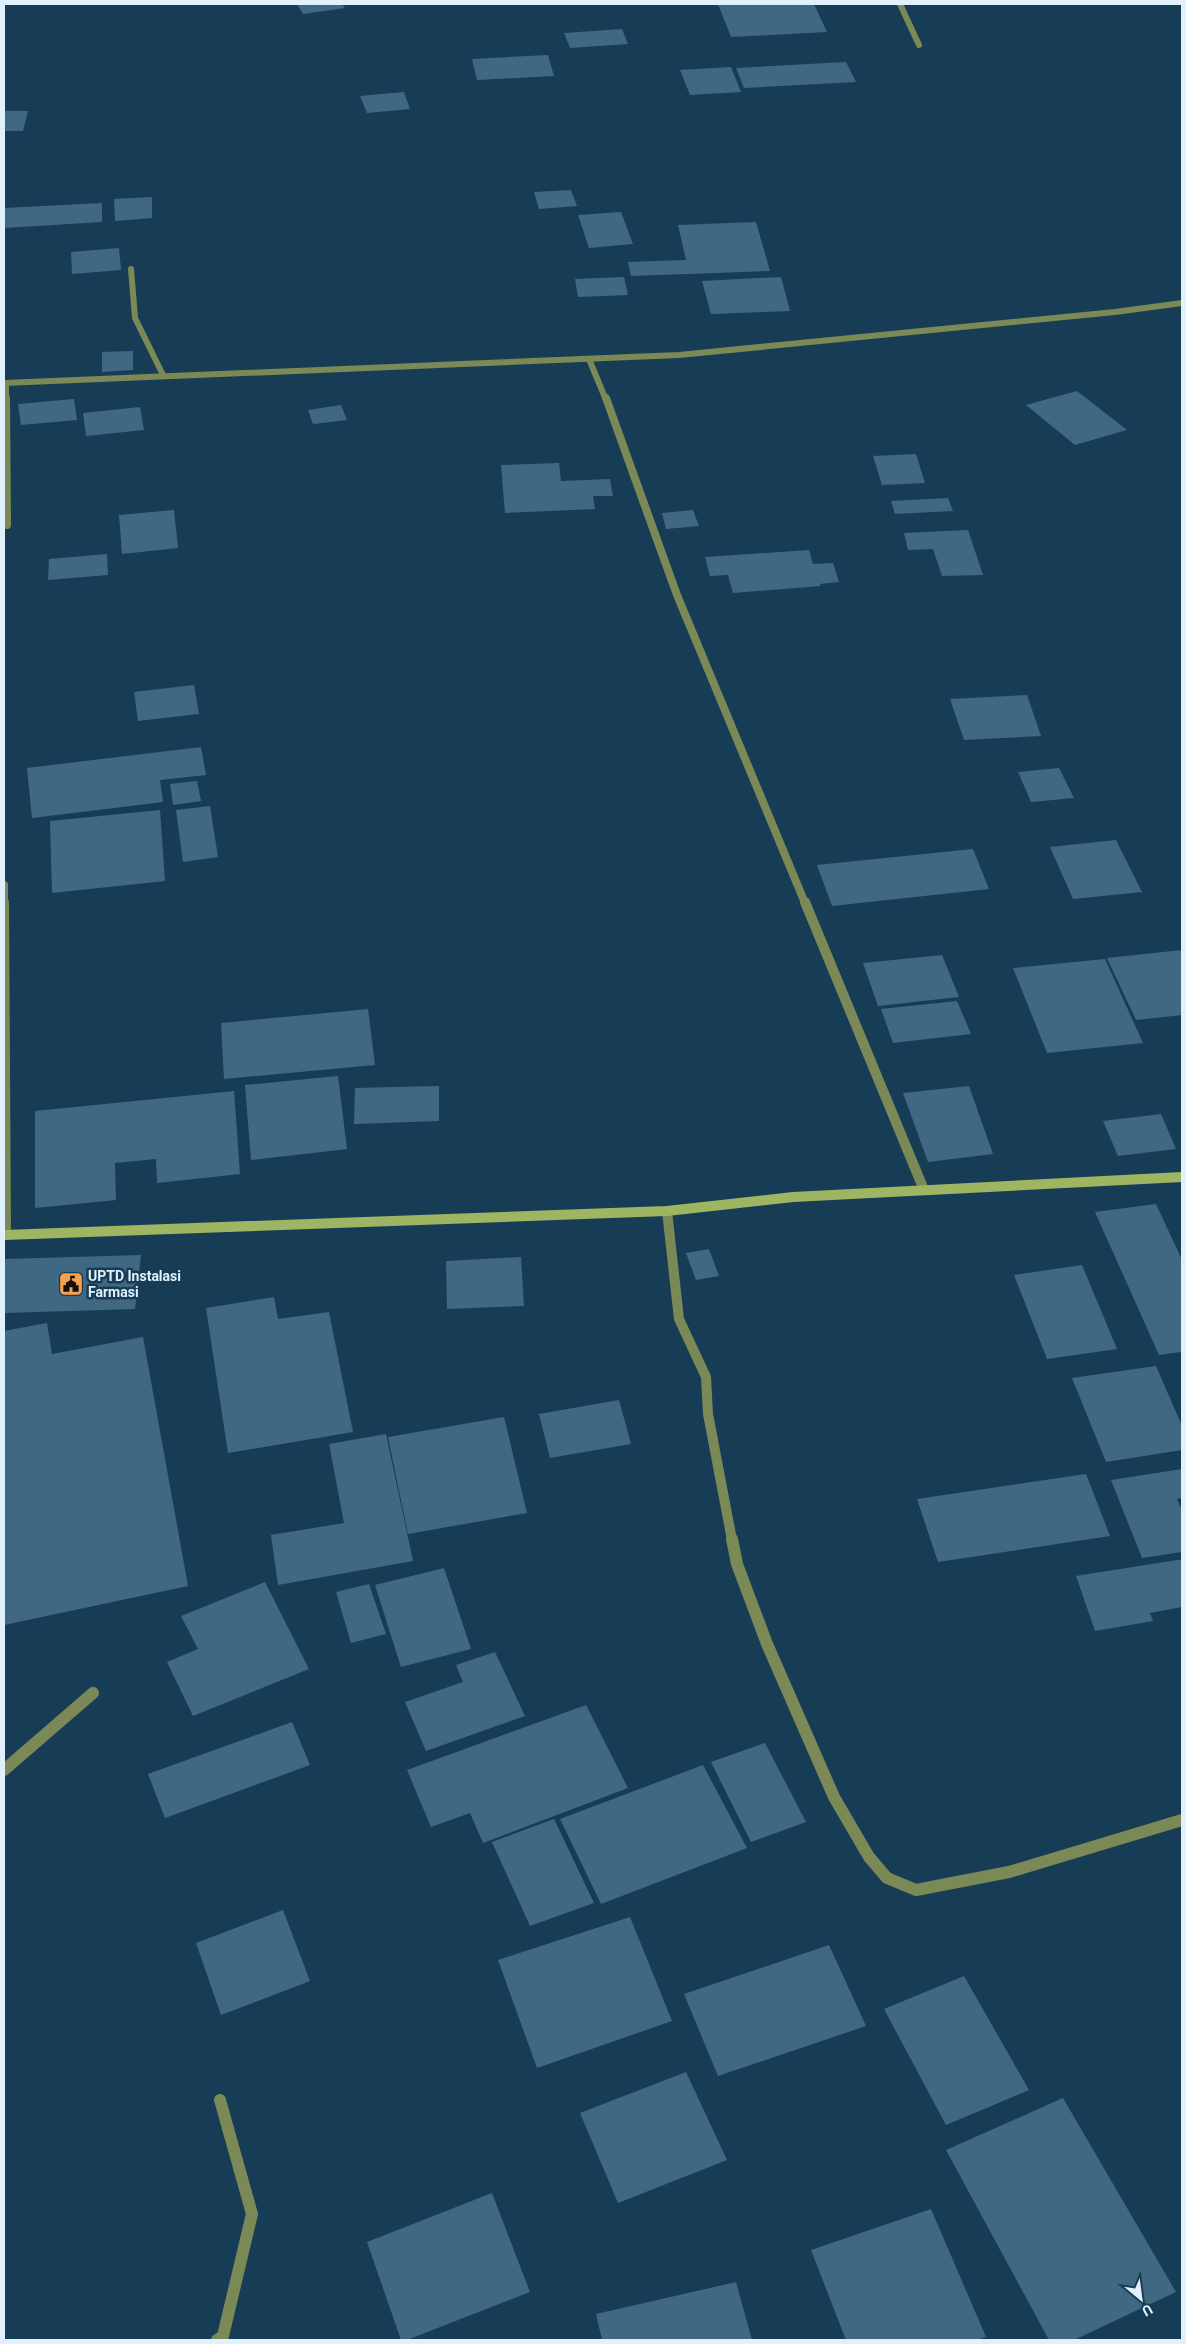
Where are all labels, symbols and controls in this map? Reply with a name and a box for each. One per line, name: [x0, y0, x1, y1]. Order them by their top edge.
place label: UPTD Instalasi Farmasi: [88, 1268, 181, 1300]
public building icon: UPTD Instalasi Farmasi: [58, 1271, 84, 1297]
north arrow: [1116, 2274, 1166, 2324]
text: U: [1139, 2301, 1155, 2320]

